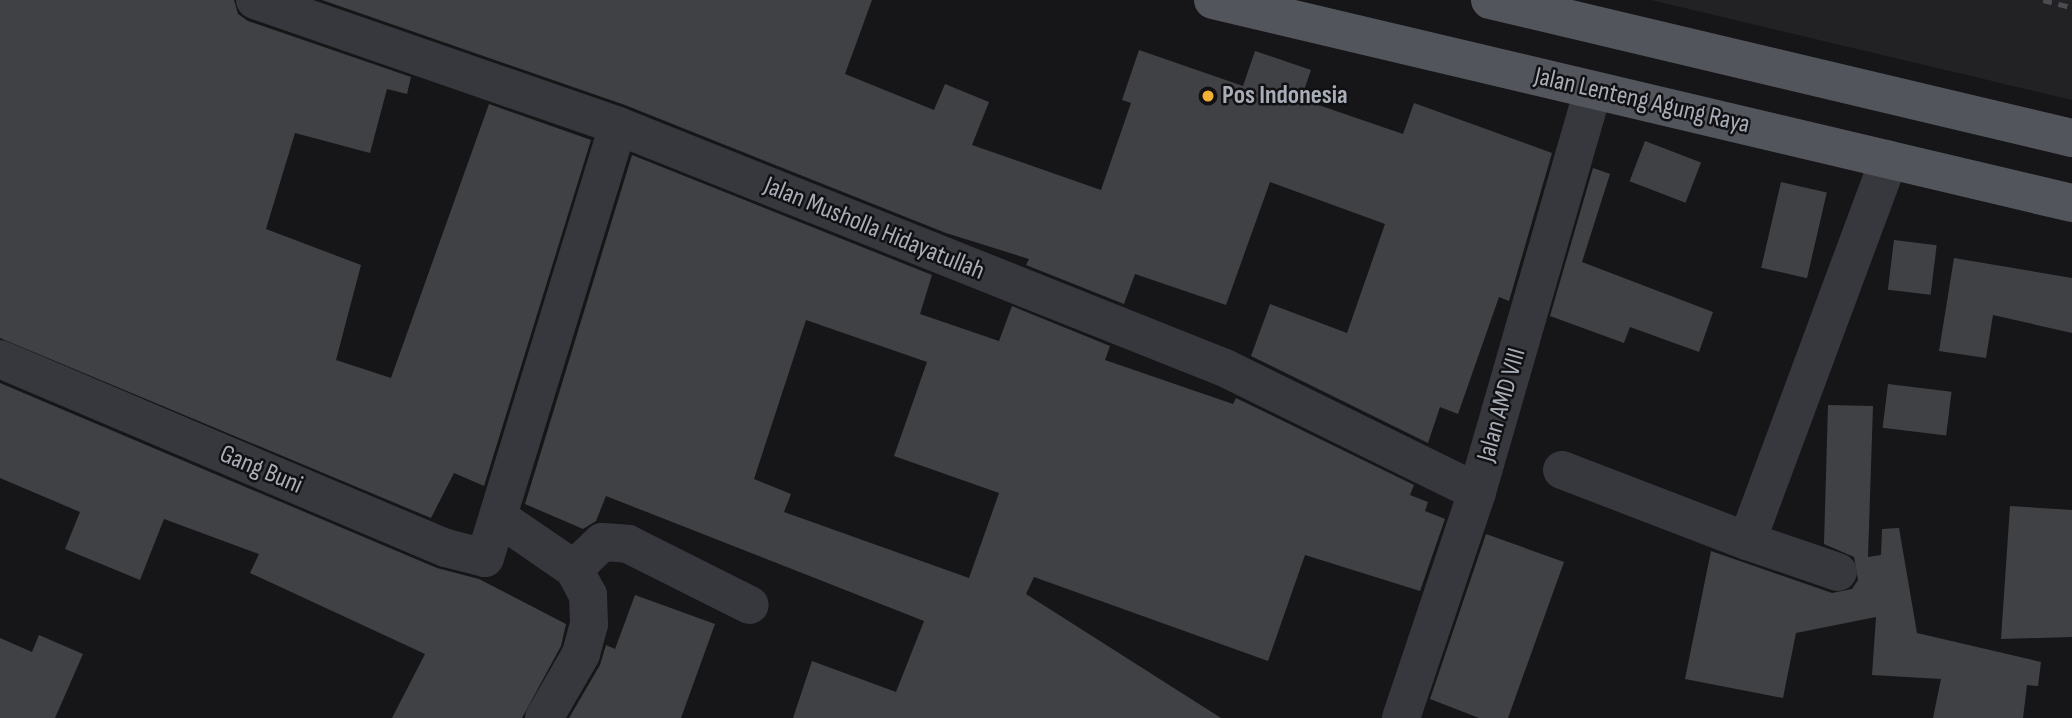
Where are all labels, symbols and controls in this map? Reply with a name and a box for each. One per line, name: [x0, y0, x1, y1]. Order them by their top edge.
street label: Jalan Lenteng Agung Raya: [1531, 61, 1753, 141]
place label: Pos Indonesia: [1222, 80, 1348, 112]
marker: Pos Indonesia: [1200, 88, 1216, 104]
street label: Jalan Musholla Hidayatullah: [759, 171, 989, 287]
street label: Jalan AMD VIII: [1471, 345, 1533, 465]
street label: Gang Buni: [215, 439, 307, 501]

